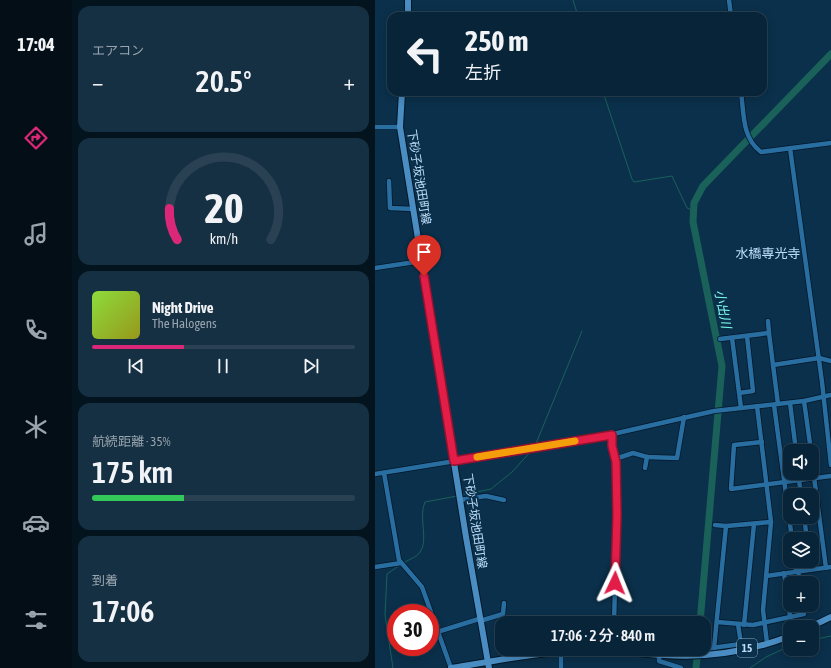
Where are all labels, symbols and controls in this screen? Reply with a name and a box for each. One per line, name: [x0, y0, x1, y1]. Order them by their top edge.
text: 250 m: [465, 25, 528, 57]
icon: left: [399, 28, 451, 80]
text: 17:04: [17, 34, 55, 55]
text: エアコン: [92, 43, 144, 58]
text: 左折: [465, 62, 501, 83]
text: 20.5°: [196, 64, 251, 98]
text: −: [92, 69, 103, 95]
text: +: [344, 69, 355, 95]
icon: directions: [22, 124, 50, 152]
street label: 下砂子坂池田町線: [405, 128, 433, 226]
text: 20: [204, 183, 243, 231]
icon: music: [22, 220, 50, 248]
text: km/h: [209, 230, 238, 246]
pin: [407, 235, 441, 276]
icon: arrive: [413, 241, 435, 263]
district label: 水橋専光寺: [735, 246, 801, 261]
water label: 小出川: [712, 288, 734, 332]
text: Night Drive: [152, 299, 214, 316]
icon: phone: [22, 316, 50, 344]
text: The Halogens: [152, 316, 217, 331]
icon: previous: [125, 355, 147, 377]
icon: pause: [212, 355, 234, 377]
icon: next: [300, 355, 322, 377]
icon: climate: [22, 413, 50, 441]
text: 航続距離 · 35%: [92, 434, 171, 449]
map controls: [783, 444, 819, 656]
button: sound: [783, 444, 819, 480]
text: 175 km: [92, 455, 173, 489]
street label: 下砂子坂池田町線: [461, 472, 489, 570]
button: search: [783, 488, 819, 524]
icon: car: [22, 509, 50, 537]
button: layers: [783, 532, 819, 568]
position arrow: [594, 562, 636, 604]
text: 到着: [92, 573, 118, 588]
button: +: [783, 576, 819, 612]
text: 17:06: [92, 594, 154, 628]
speed limit sign: 30: [387, 604, 439, 656]
icon: filters: [22, 606, 50, 634]
button: −: [783, 620, 819, 656]
text: 17:06 · 2 分 · 840 m: [551, 627, 655, 644]
road number: 15: [737, 639, 757, 657]

